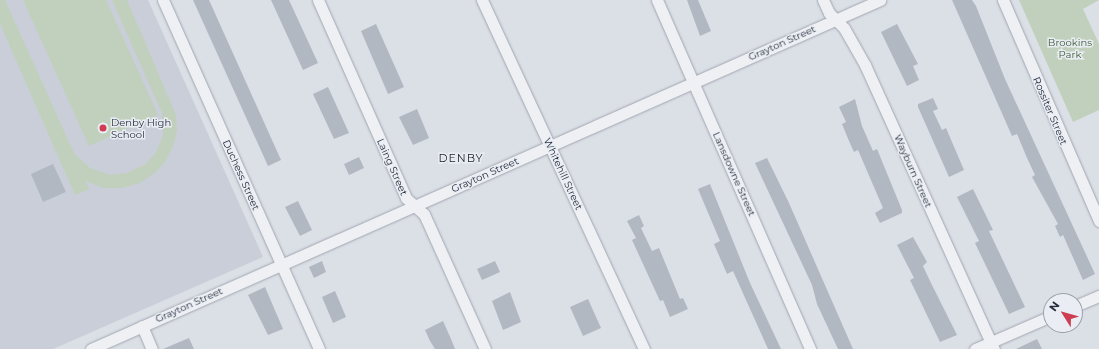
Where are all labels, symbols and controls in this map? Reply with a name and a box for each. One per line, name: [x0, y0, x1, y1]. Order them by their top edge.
street label: Grayton Street: [747, 23, 817, 63]
park label: Brookins Park: [1048, 36, 1092, 60]
street label: Rossiter Street: [1030, 75, 1070, 147]
place label: Denby High School: [111, 116, 171, 140]
marker: Denby High School: [98, 123, 108, 133]
street label: Lansdowne Street: [710, 130, 758, 218]
street label: Wayburn Street: [892, 133, 934, 209]
street label: Whitehill Street: [541, 136, 585, 212]
street label: Laing Street: [374, 137, 410, 197]
street label: Duchess Street: [220, 138, 262, 212]
district label: DENBY: [438, 151, 484, 165]
street label: Grayton Street: [450, 155, 520, 195]
street label: Grayton Street: [154, 285, 224, 325]
north arrow: [1043, 293, 1083, 333]
text: N: [1046, 299, 1062, 314]

